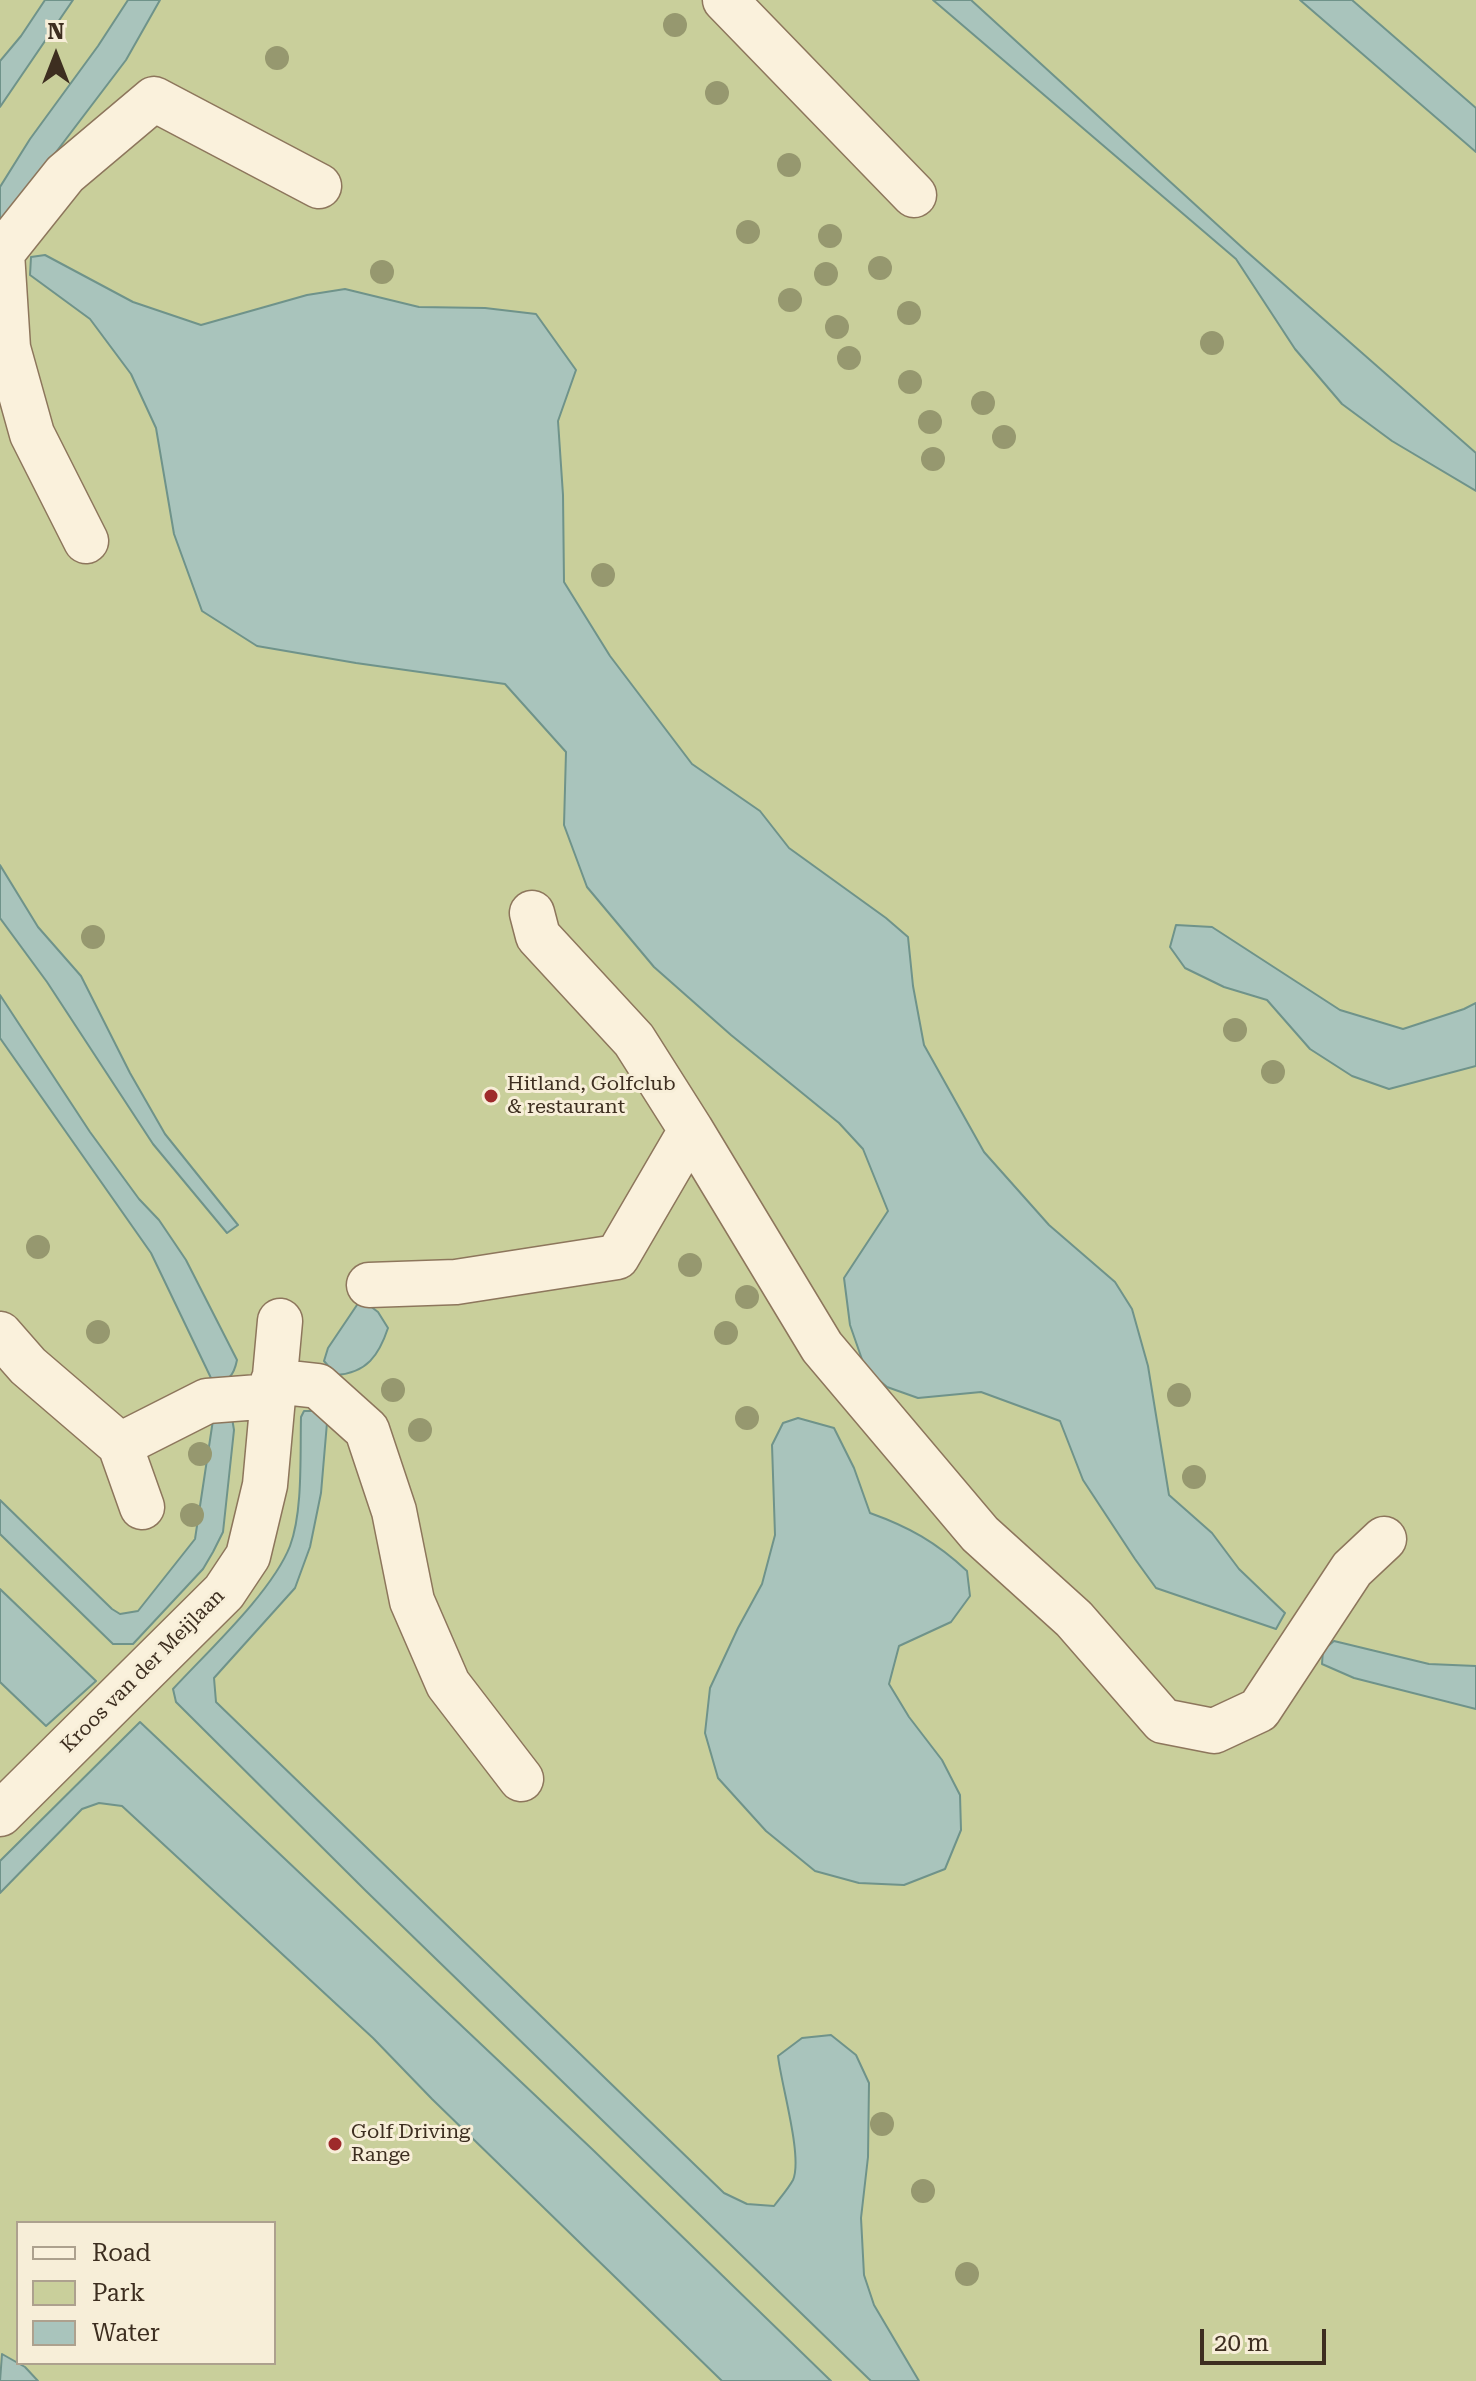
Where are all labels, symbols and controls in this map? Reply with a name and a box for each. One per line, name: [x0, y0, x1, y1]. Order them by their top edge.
north arrow: [16, 16, 96, 96]
text: N: [48, 19, 64, 44]
place label: Hitland, Golfclub & restaurant: [507, 1072, 676, 1119]
marker: Hitland, Golfclub & restaurant: [482, 1087, 500, 1105]
street label: Kroos van der Meijlaan: [56, 1584, 230, 1758]
place label: Golf Driving Range: [351, 2120, 470, 2167]
marker: Golf Driving Range: [326, 2135, 344, 2153]
legend: [16, 2221, 276, 2365]
text: Road: [92, 2239, 151, 2267]
text: Park: [92, 2279, 145, 2307]
scale bar: [1204, 2313, 1330, 2363]
text: Water: [92, 2319, 160, 2347]
text: 20 m: [1214, 2329, 1269, 2357]

